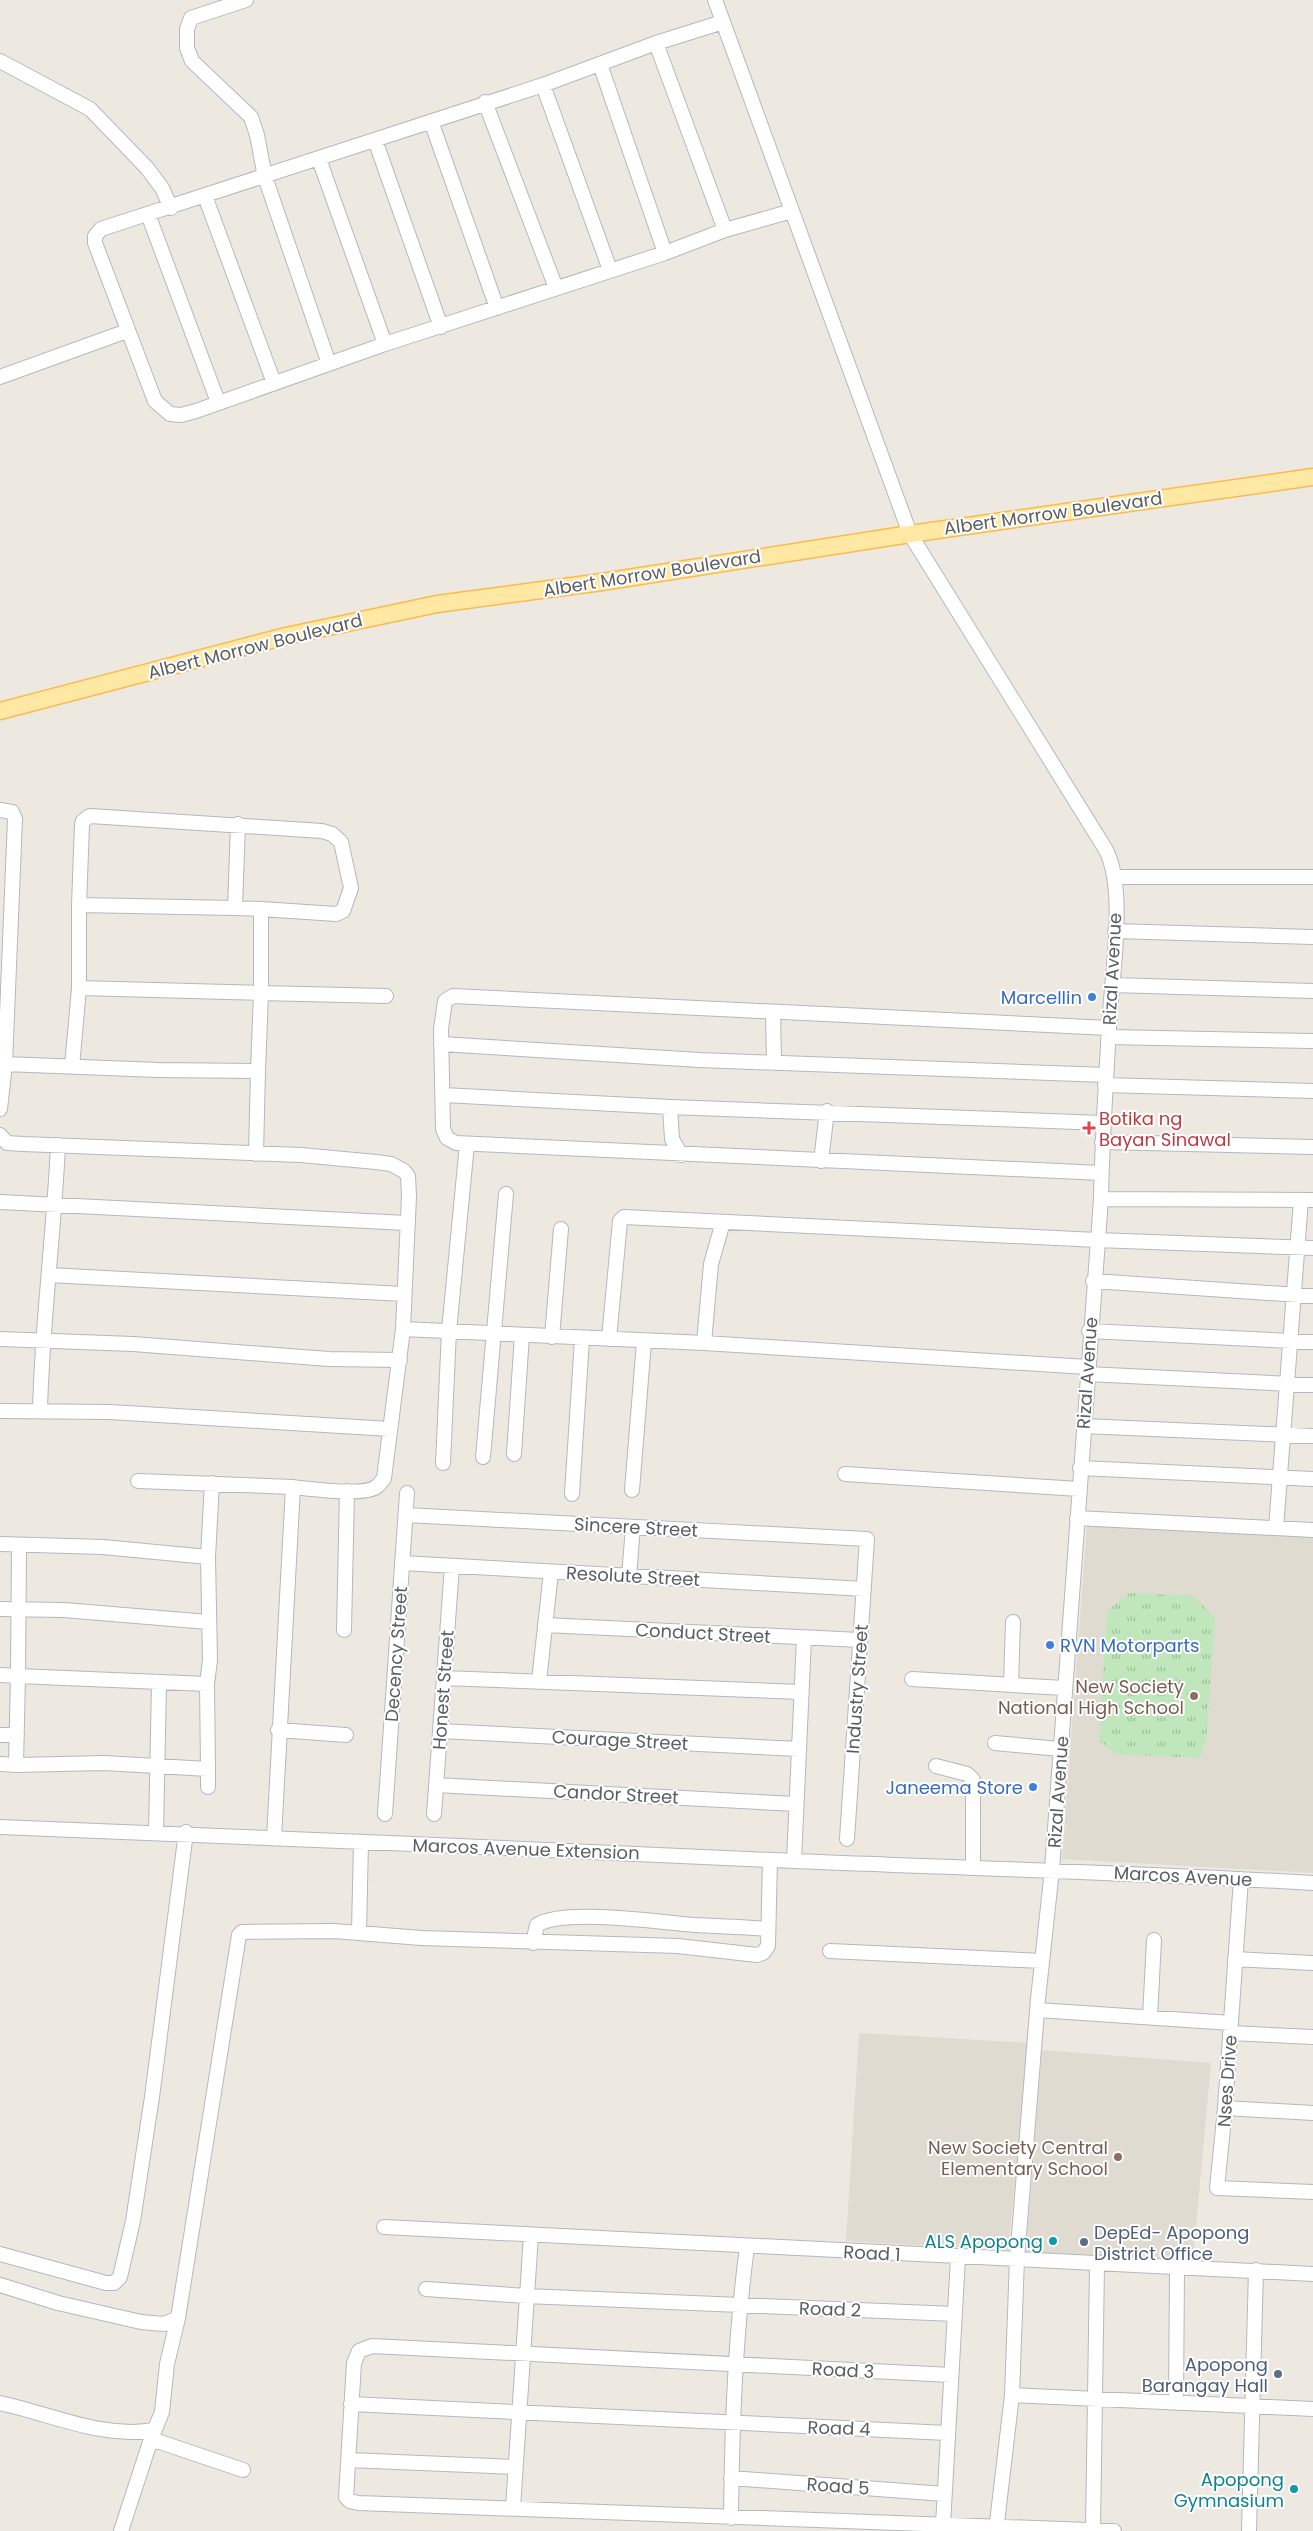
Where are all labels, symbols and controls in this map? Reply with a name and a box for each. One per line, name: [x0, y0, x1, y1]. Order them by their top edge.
street label: Albert Morrow Boulevard: [942, 485, 1164, 541]
street label: Albert Morrow Boulevard: [541, 543, 763, 603]
street label: Albert Morrow Boulevard: [145, 607, 365, 685]
street label: Rizal Avenue: [1097, 912, 1127, 1026]
place label: Marcellin: [1001, 985, 1082, 1010]
marker: Marcellin: [1086, 991, 1098, 1003]
place label: Botika ng Bayan Sinawal: [1099, 1106, 1231, 1152]
marker: Botika ng Bayan Sinawal: [1083, 1122, 1095, 1134]
street label: Rizal Avenue: [1071, 1316, 1103, 1430]
street label: Sincere Street: [573, 1511, 699, 1543]
street label: Resolute Street: [565, 1560, 701, 1592]
street label: Decency Street: [379, 1585, 413, 1723]
street label: Conduct Street: [635, 1617, 771, 1649]
street label: Industry Street: [840, 1623, 874, 1755]
street label: Honest Street: [426, 1629, 460, 1751]
place label: RVN Motorparts: [1060, 1633, 1199, 1658]
marker: RVN Motorparts: [1044, 1639, 1056, 1651]
place label: New Society National High School: [998, 1674, 1184, 1720]
marker: New Society National High School: [1188, 1690, 1200, 1702]
street label: Courage Street: [551, 1724, 689, 1756]
street label: Rizal Avenue: [1042, 1735, 1074, 1849]
place label: Janeema Store: [885, 1775, 1023, 1800]
street label: Candor Street: [553, 1778, 679, 1810]
marker: Janeema Store: [1027, 1781, 1039, 1793]
street label: Marcos Avenue Extension: [412, 1833, 640, 1865]
street label: Marcos Avenue: [1113, 1860, 1253, 1892]
street label: Nses Drive: [1211, 2034, 1243, 2128]
place label: New Society Central Elementary School: [928, 2135, 1108, 2181]
marker: New Society Central Elementary School: [1112, 2151, 1124, 2163]
place label: DepEd- Apopong District Office: [1094, 2220, 1249, 2266]
place label: ALS Apopong: [925, 2229, 1043, 2254]
marker: ALS Apopong: [1047, 2235, 1059, 2247]
marker: DepEd- Apopong District Office: [1078, 2236, 1090, 2248]
street label: Road 1: [843, 2239, 901, 2267]
street label: Road 2: [799, 2295, 861, 2323]
place label: Apopong Barangay Hall: [1142, 2352, 1268, 2398]
street label: Road 3: [811, 2356, 875, 2384]
marker: Apopong Barangay Hall: [1272, 2368, 1284, 2380]
street label: Road 4: [807, 2414, 871, 2442]
place label: Apopong Gymnasium: [1174, 2467, 1284, 2513]
street label: Road 5: [806, 2471, 870, 2501]
marker: Apopong Gymnasium: [1288, 2483, 1300, 2495]

